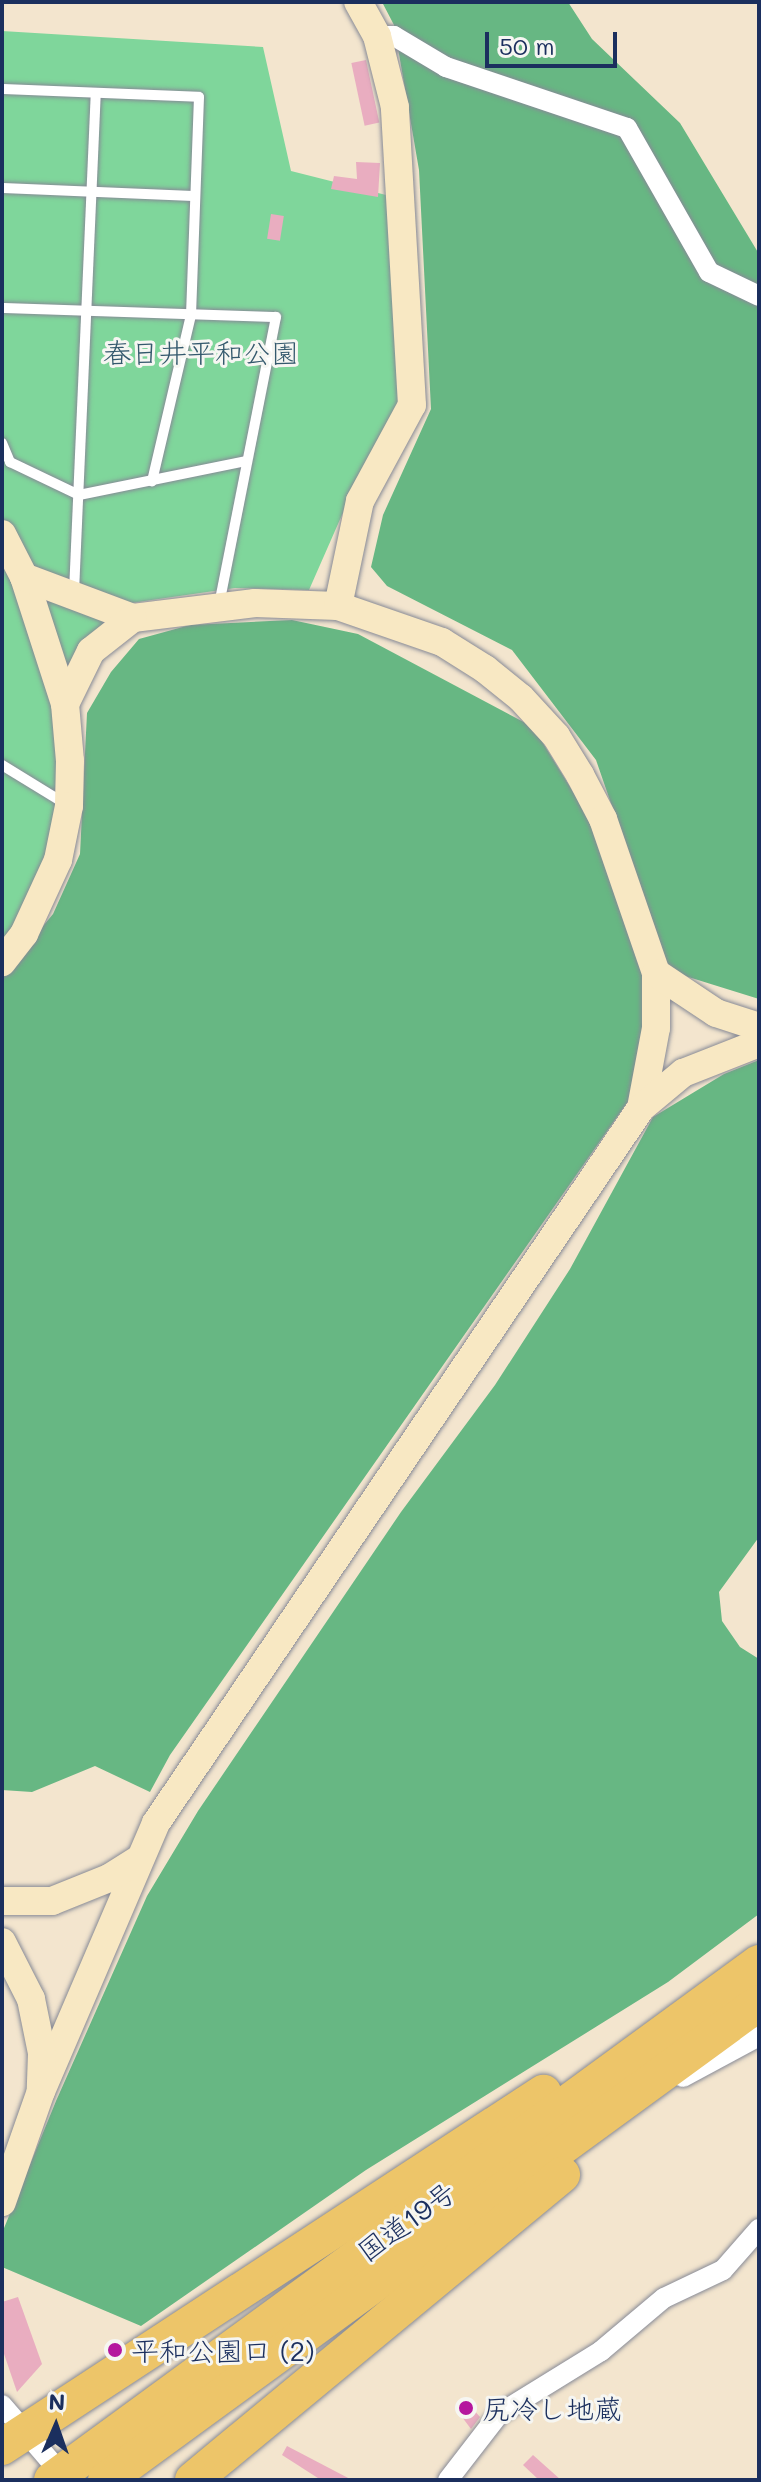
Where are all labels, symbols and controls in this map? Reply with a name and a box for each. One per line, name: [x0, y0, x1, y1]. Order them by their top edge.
scale bar: [489, 16, 621, 66]
text: 50 m: [499, 30, 555, 61]
park label: 春日井平和公園: [103, 335, 299, 369]
street label: 国道19号: [350, 2174, 462, 2268]
place label: 平和公園口 (2): [131, 2333, 315, 2367]
marker: 平和公園口 (2): [106, 2341, 124, 2359]
north arrow: [16, 2386, 96, 2466]
text: N: [48, 2387, 66, 2416]
place label: 尻冷し地蔵: [482, 2391, 622, 2425]
marker: 尻冷し地蔵: [457, 2399, 475, 2417]

